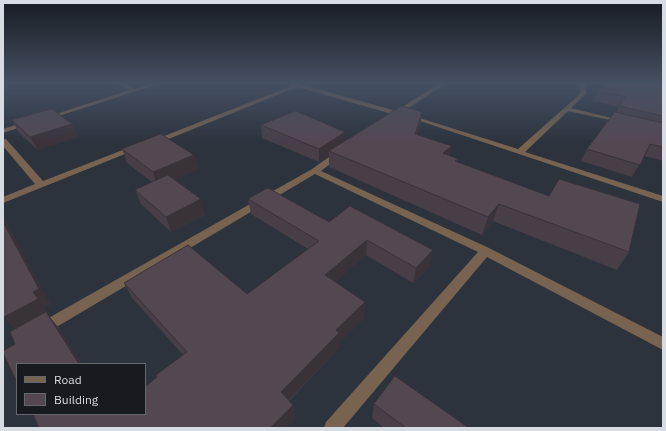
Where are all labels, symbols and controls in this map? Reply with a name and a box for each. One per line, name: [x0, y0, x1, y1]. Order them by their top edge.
legend: [16, 363, 146, 415]
text: Road: [54, 372, 82, 387]
text: Building: [54, 392, 98, 407]

